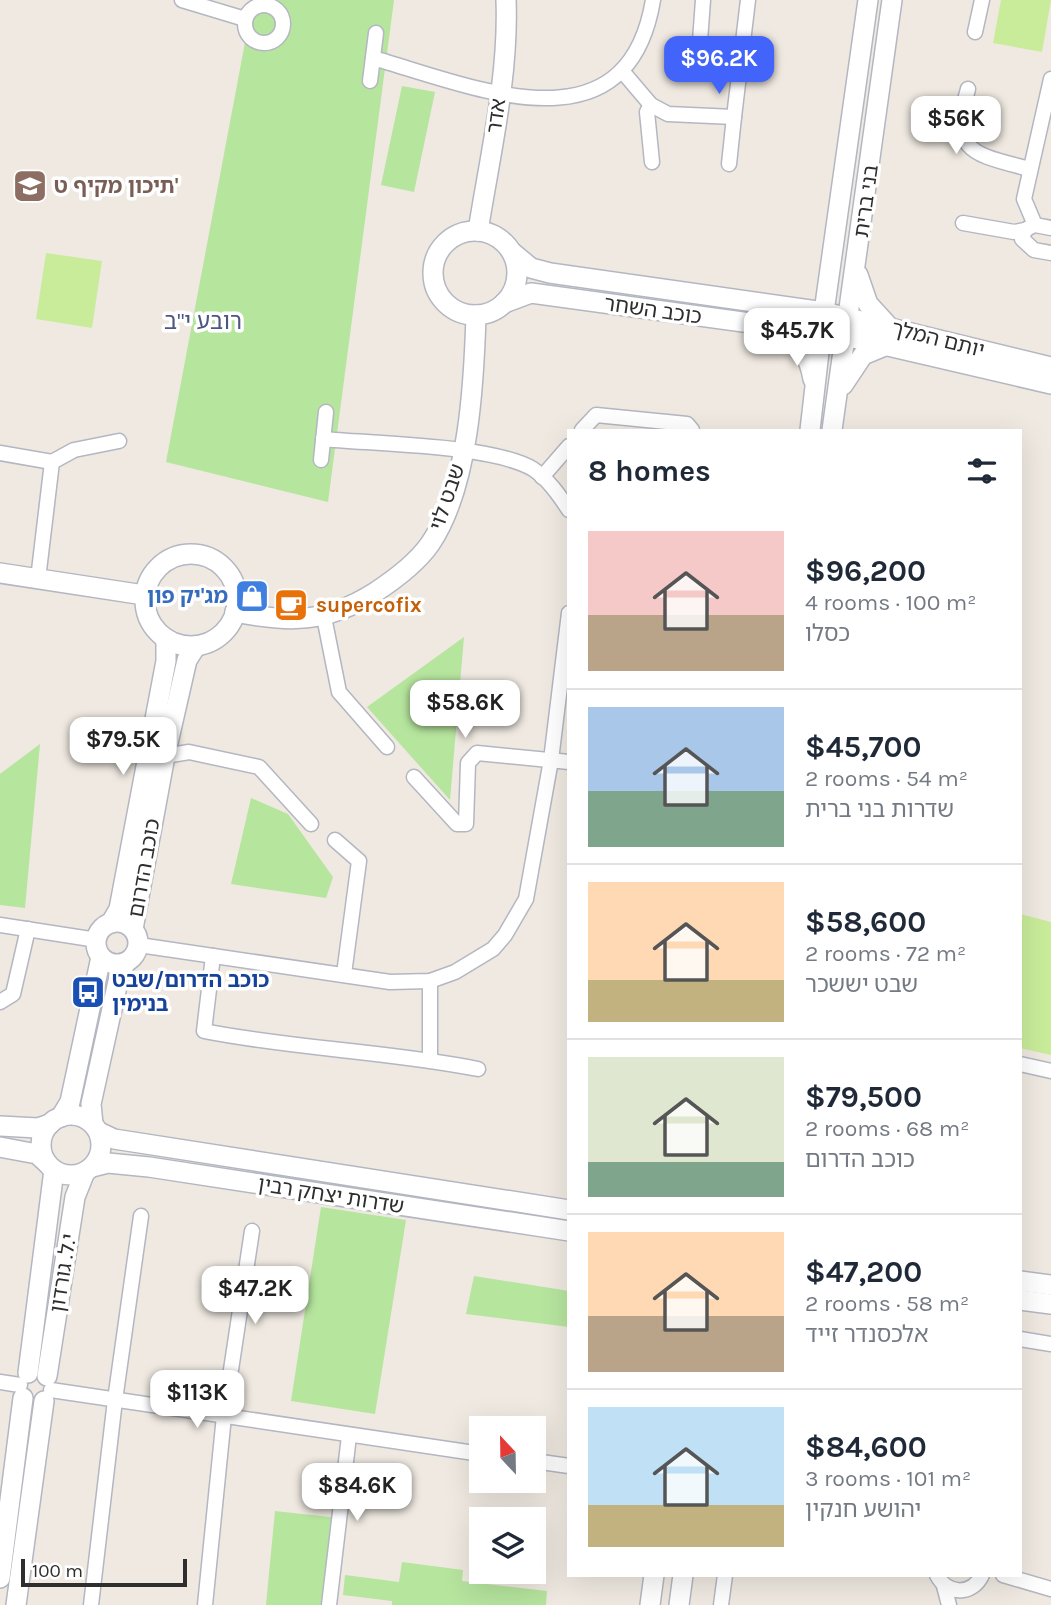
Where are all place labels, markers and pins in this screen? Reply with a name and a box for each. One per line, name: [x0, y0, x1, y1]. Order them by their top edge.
pin: $96.2K: [662, 36, 776, 96]
pin: $56K: [915, 96, 997, 156]
school or university icon: תיכון מקיף ט': [11, 167, 49, 205]
place label: תיכון מקיף ט': [54, 174, 179, 198]
pin: $45.7K: [740, 308, 854, 368]
shop icon: מג'יק פון: [233, 577, 271, 615]
place label: מג'יק פון: [147, 584, 228, 608]
cafe icon: supercofix: [272, 586, 310, 624]
place label: supercofix: [316, 593, 422, 617]
pin: $58.6K: [408, 680, 522, 740]
pin: $79.5K: [66, 718, 180, 777]
place label: כוכב הדרום/שבט בנימין: [112, 968, 269, 1016]
bus stop icon: כוכב הדרום/שבט בנימין: [69, 973, 107, 1011]
pin: $47.2K: [198, 1266, 312, 1326]
pin: $113K: [148, 1370, 246, 1430]
pin: $84.6K: [300, 1464, 414, 1523]

